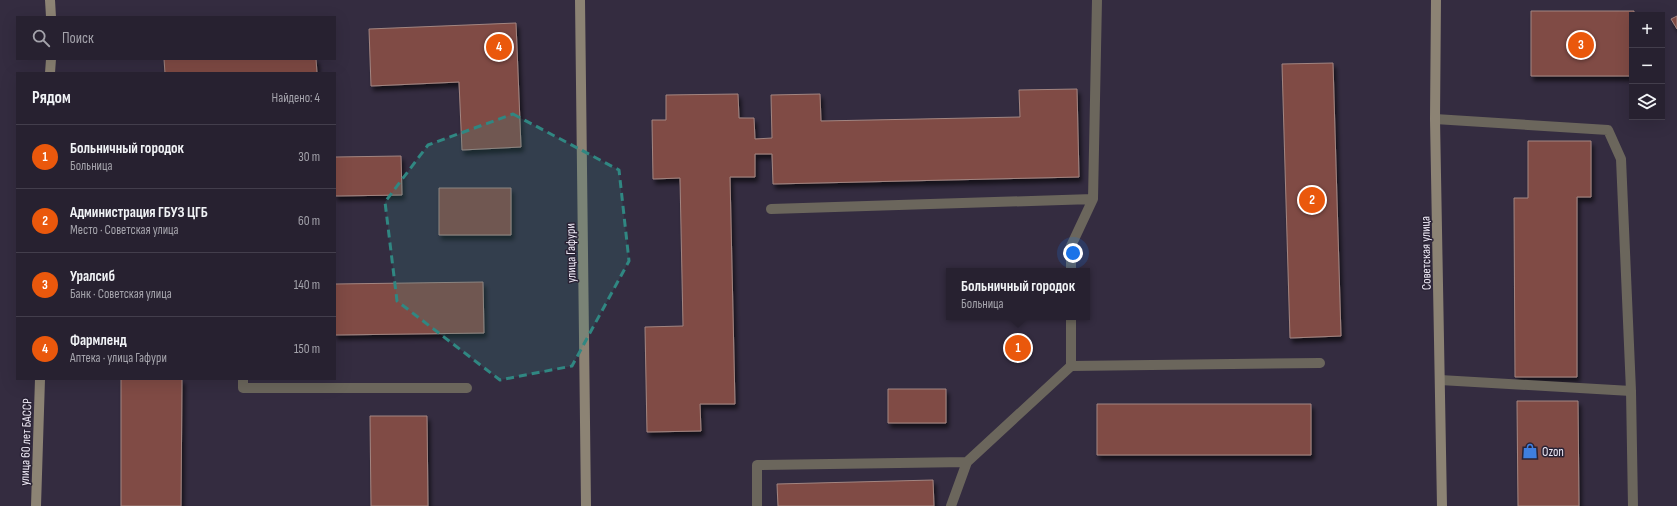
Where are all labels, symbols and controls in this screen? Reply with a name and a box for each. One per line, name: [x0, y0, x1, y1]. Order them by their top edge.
map controls: [1629, 12, 1665, 120]
button: +: [1629, 12, 1665, 48]
search box: [16, 16, 336, 60]
icon: search: [30, 27, 52, 49]
text: Поиск: [62, 29, 94, 48]
pin: 3: [1568, 30, 1594, 60]
pin: 4: [486, 32, 512, 62]
button: −: [1629, 48, 1665, 84]
button: layers: [1629, 84, 1665, 120]
text: Рядом: [32, 88, 71, 108]
text: Найдено: 4: [272, 90, 320, 106]
text: Больничный городок: [70, 139, 184, 158]
text: 1: [42, 149, 48, 165]
text: 30 m: [298, 149, 320, 165]
text: Больница: [70, 158, 113, 174]
pin: 2: [1299, 185, 1325, 215]
text: Администрация ГБУЗ ЦГБ: [70, 203, 208, 222]
text: 2: [42, 213, 48, 229]
text: 60 m: [298, 213, 320, 229]
street label: Советская улица: [1417, 216, 1435, 290]
text: Место · Советская улица: [70, 222, 179, 238]
street label: улица Гафури: [562, 223, 580, 283]
your location: [1063, 243, 1083, 263]
text: Уралсиб: [70, 267, 115, 286]
popup: [946, 268, 1090, 320]
text: 3: [42, 277, 48, 293]
text: 140 m: [294, 277, 320, 293]
text: Больничный городок: [961, 277, 1075, 296]
text: Банк · Советская улица: [70, 286, 172, 302]
text: Больница: [961, 296, 1004, 312]
text: Фармленд: [70, 331, 127, 350]
pin: 1: [1005, 333, 1031, 363]
text: 4: [42, 341, 48, 357]
text: 150 m: [294, 341, 320, 357]
text: Аптека · улица Гафури: [70, 350, 167, 366]
street label: улица 60 лет БАССР: [16, 398, 36, 486]
shop icon: Ozon: [1521, 442, 1539, 460]
place label: Ozon: [1542, 444, 1564, 460]

